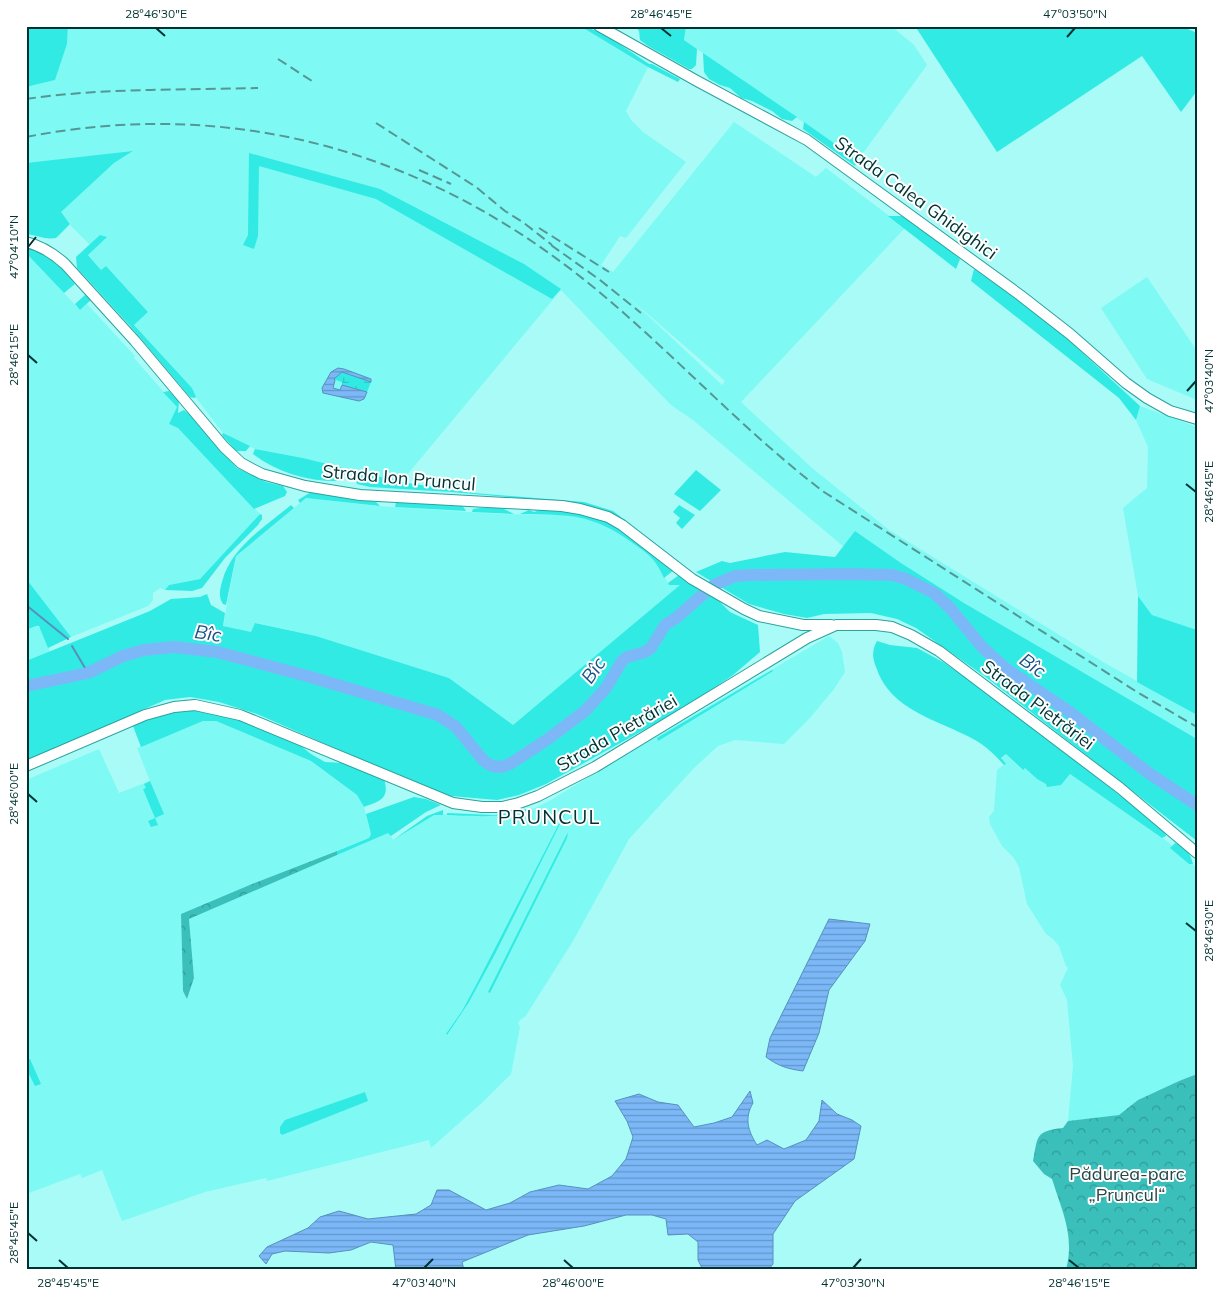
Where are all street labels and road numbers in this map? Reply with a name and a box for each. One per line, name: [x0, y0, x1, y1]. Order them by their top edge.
street label: Strada Calea Ghidighici: [831, 131, 1002, 264]
street label: Strada Ion Pruncul: [321, 459, 477, 496]
street label: Strada Pietrăriei: [977, 655, 1099, 755]
street label: Strada Pietrăriei: [552, 689, 681, 776]

